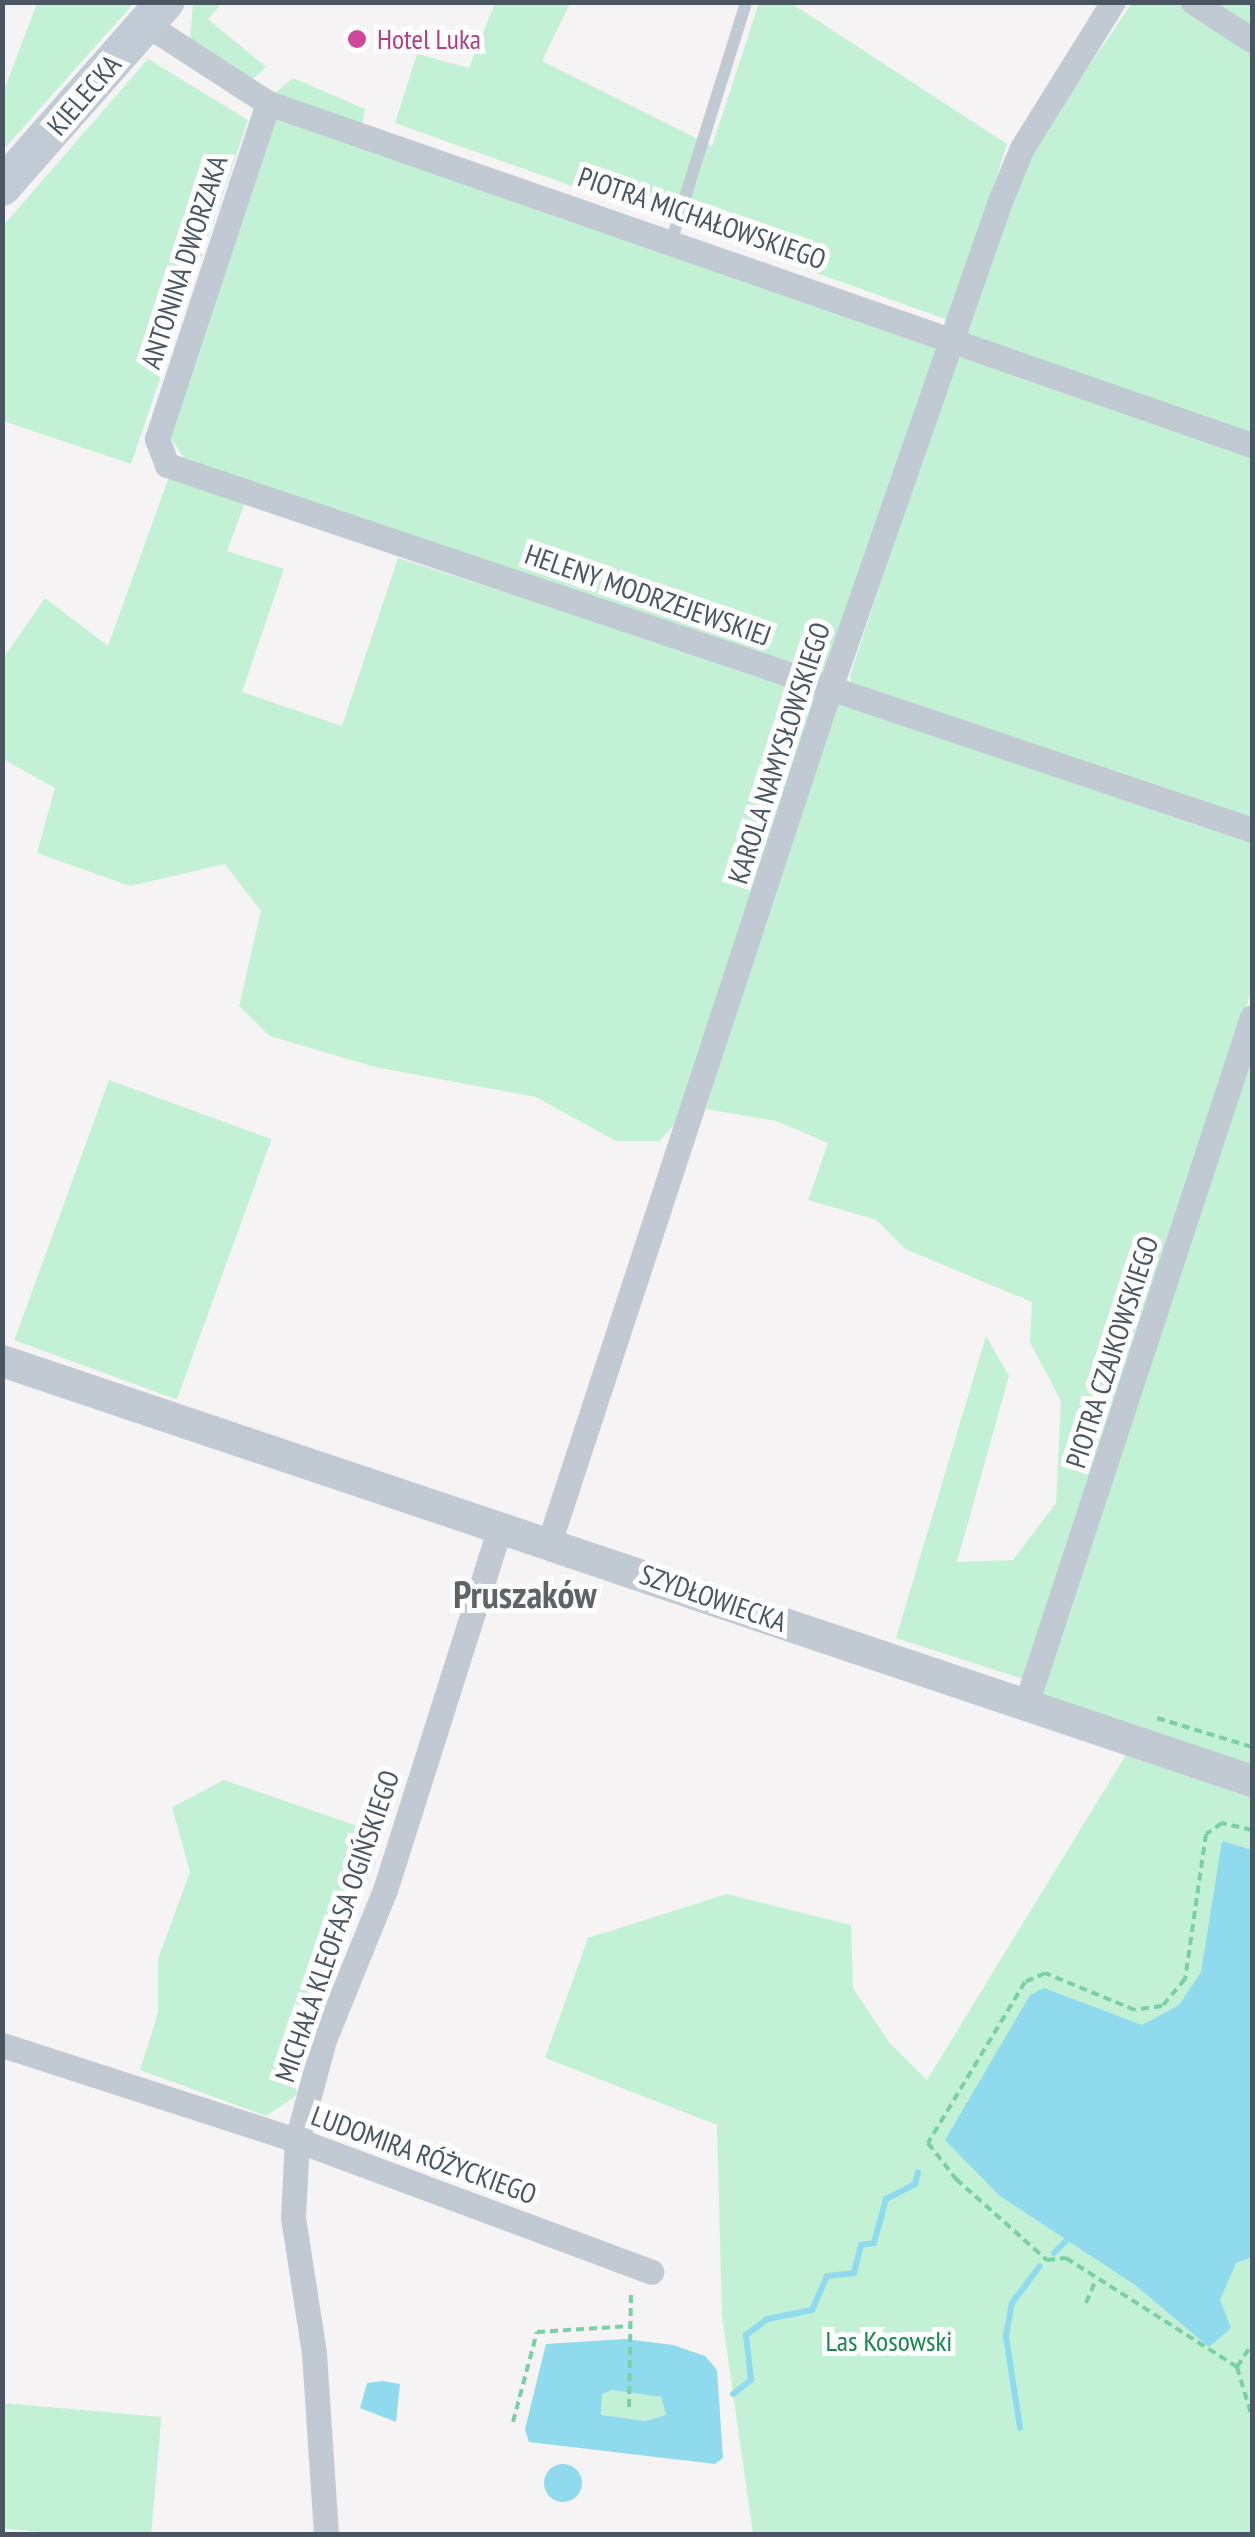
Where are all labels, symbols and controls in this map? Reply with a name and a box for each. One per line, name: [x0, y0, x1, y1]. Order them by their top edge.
place label: Hotel Luka: [377, 22, 481, 56]
marker: Hotel Luka: [346, 28, 368, 50]
street label: KIELECKA: [40, 48, 128, 142]
street label: ANTONINA DWORZAKA: [134, 151, 234, 373]
street label: PIOTRA MICHAŁOWSKIEGO: [573, 160, 831, 276]
street label: HELENY MODRZEJEWSKIEJ: [520, 537, 776, 653]
street label: KAROLA NAMYSŁOWSKIEGO: [721, 618, 837, 888]
street label: PIOTRA CZAJKOWSKIEGO: [1059, 1232, 1165, 1472]
street label: SZYDŁOWIECKA: [635, 1557, 791, 1639]
district label: Pruszaków: [453, 1571, 597, 1617]
street label: MICHAŁA KLEOFASA OGIŃSKIEGO: [267, 1765, 407, 2087]
street label: LUDOMIRA RÓŻYCKIEGO: [307, 2099, 541, 2211]
park label: Las Kosowski: [826, 2324, 952, 2358]

